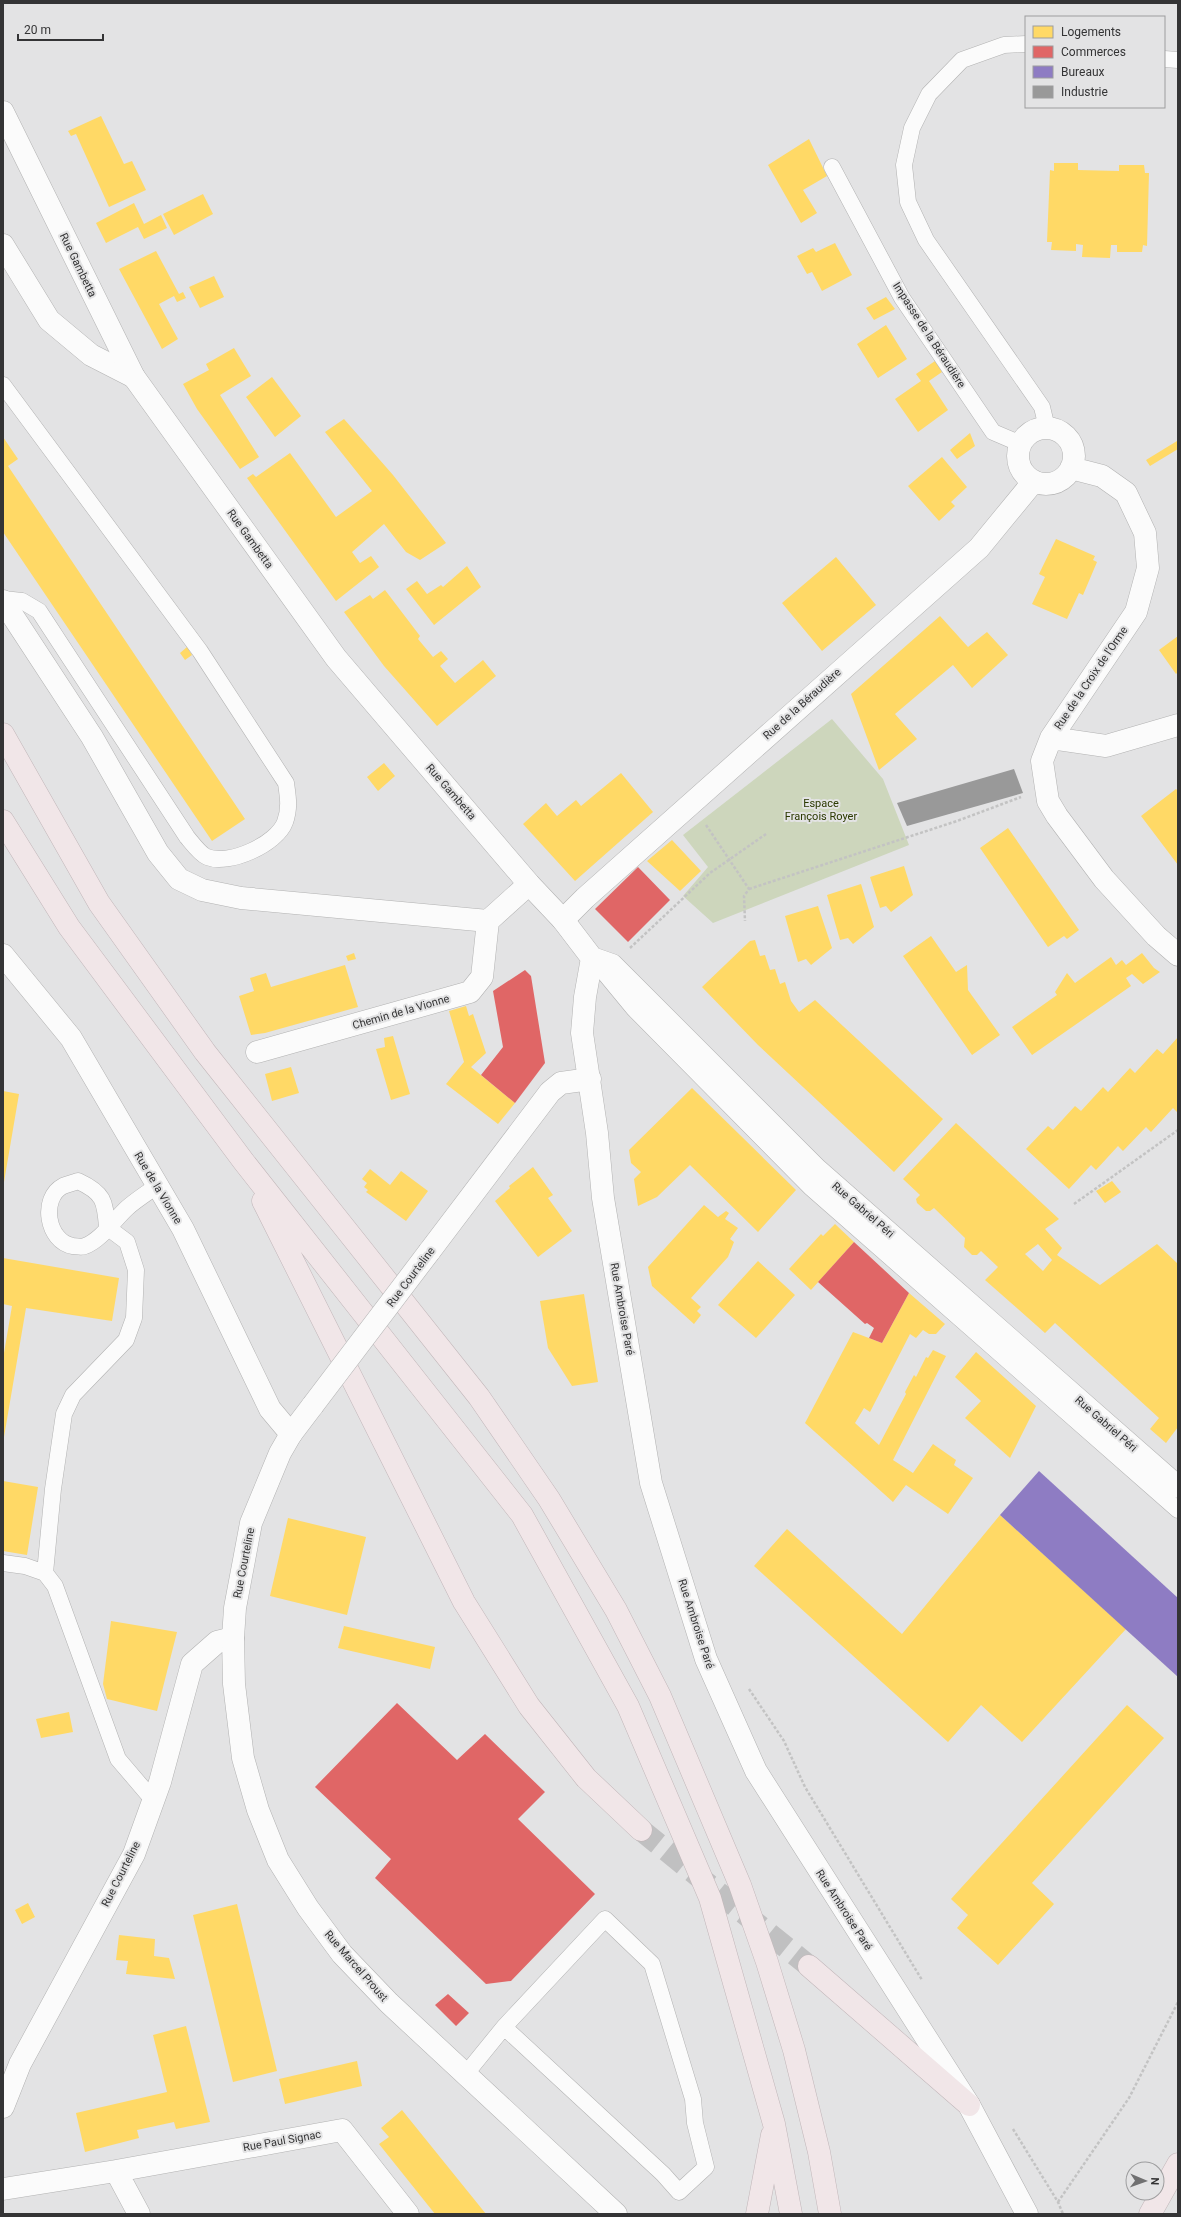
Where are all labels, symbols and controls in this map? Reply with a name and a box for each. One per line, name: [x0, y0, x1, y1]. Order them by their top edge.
scale bar: [18, 16, 103, 42]
legend: [1025, 16, 1165, 108]
text: 20 m: [24, 23, 51, 37]
text: Logements: [1061, 25, 1121, 39]
text: Commerces: [1061, 45, 1126, 59]
text: Bureaux: [1061, 65, 1105, 79]
text: Industrie: [1061, 85, 1108, 99]
street label: Rue Gambetta: [57, 231, 99, 299]
street label: Impasse de la Béraudière: [890, 280, 968, 390]
street label: Rue Gambetta: [224, 507, 276, 571]
street label: Rue de la Croix de l'Orme: [1052, 624, 1130, 732]
street label: Rue de la Béraudière: [760, 666, 844, 742]
street label: Rue Gambetta: [423, 761, 479, 823]
park label: Espace François Royer: [785, 797, 857, 823]
street label: Chemin de la Vionne: [351, 992, 451, 1032]
street label: Rue de la Vionne: [131, 1150, 185, 1226]
street label: Rue Gabriel Péri: [829, 1180, 897, 1240]
street label: Rue Courteline: [384, 1244, 438, 1310]
street label: Rue Ambroise Paré: [607, 1262, 637, 1356]
street label: Rue Gabriel Péri: [1072, 1394, 1140, 1454]
street label: Rue Courteline: [231, 1526, 257, 1599]
street label: Rue Ambroise Paré: [675, 1578, 717, 1671]
street label: Rue Courteline: [99, 1839, 143, 1909]
street label: Rue Ambroise Paré: [813, 1867, 875, 1953]
street label: Rue Marcel Proust: [322, 1928, 391, 2004]
street label: Rue Paul Signac: [242, 2128, 322, 2154]
north arrow: [1125, 2161, 1165, 2201]
text: N: [1148, 2177, 1161, 2186]

